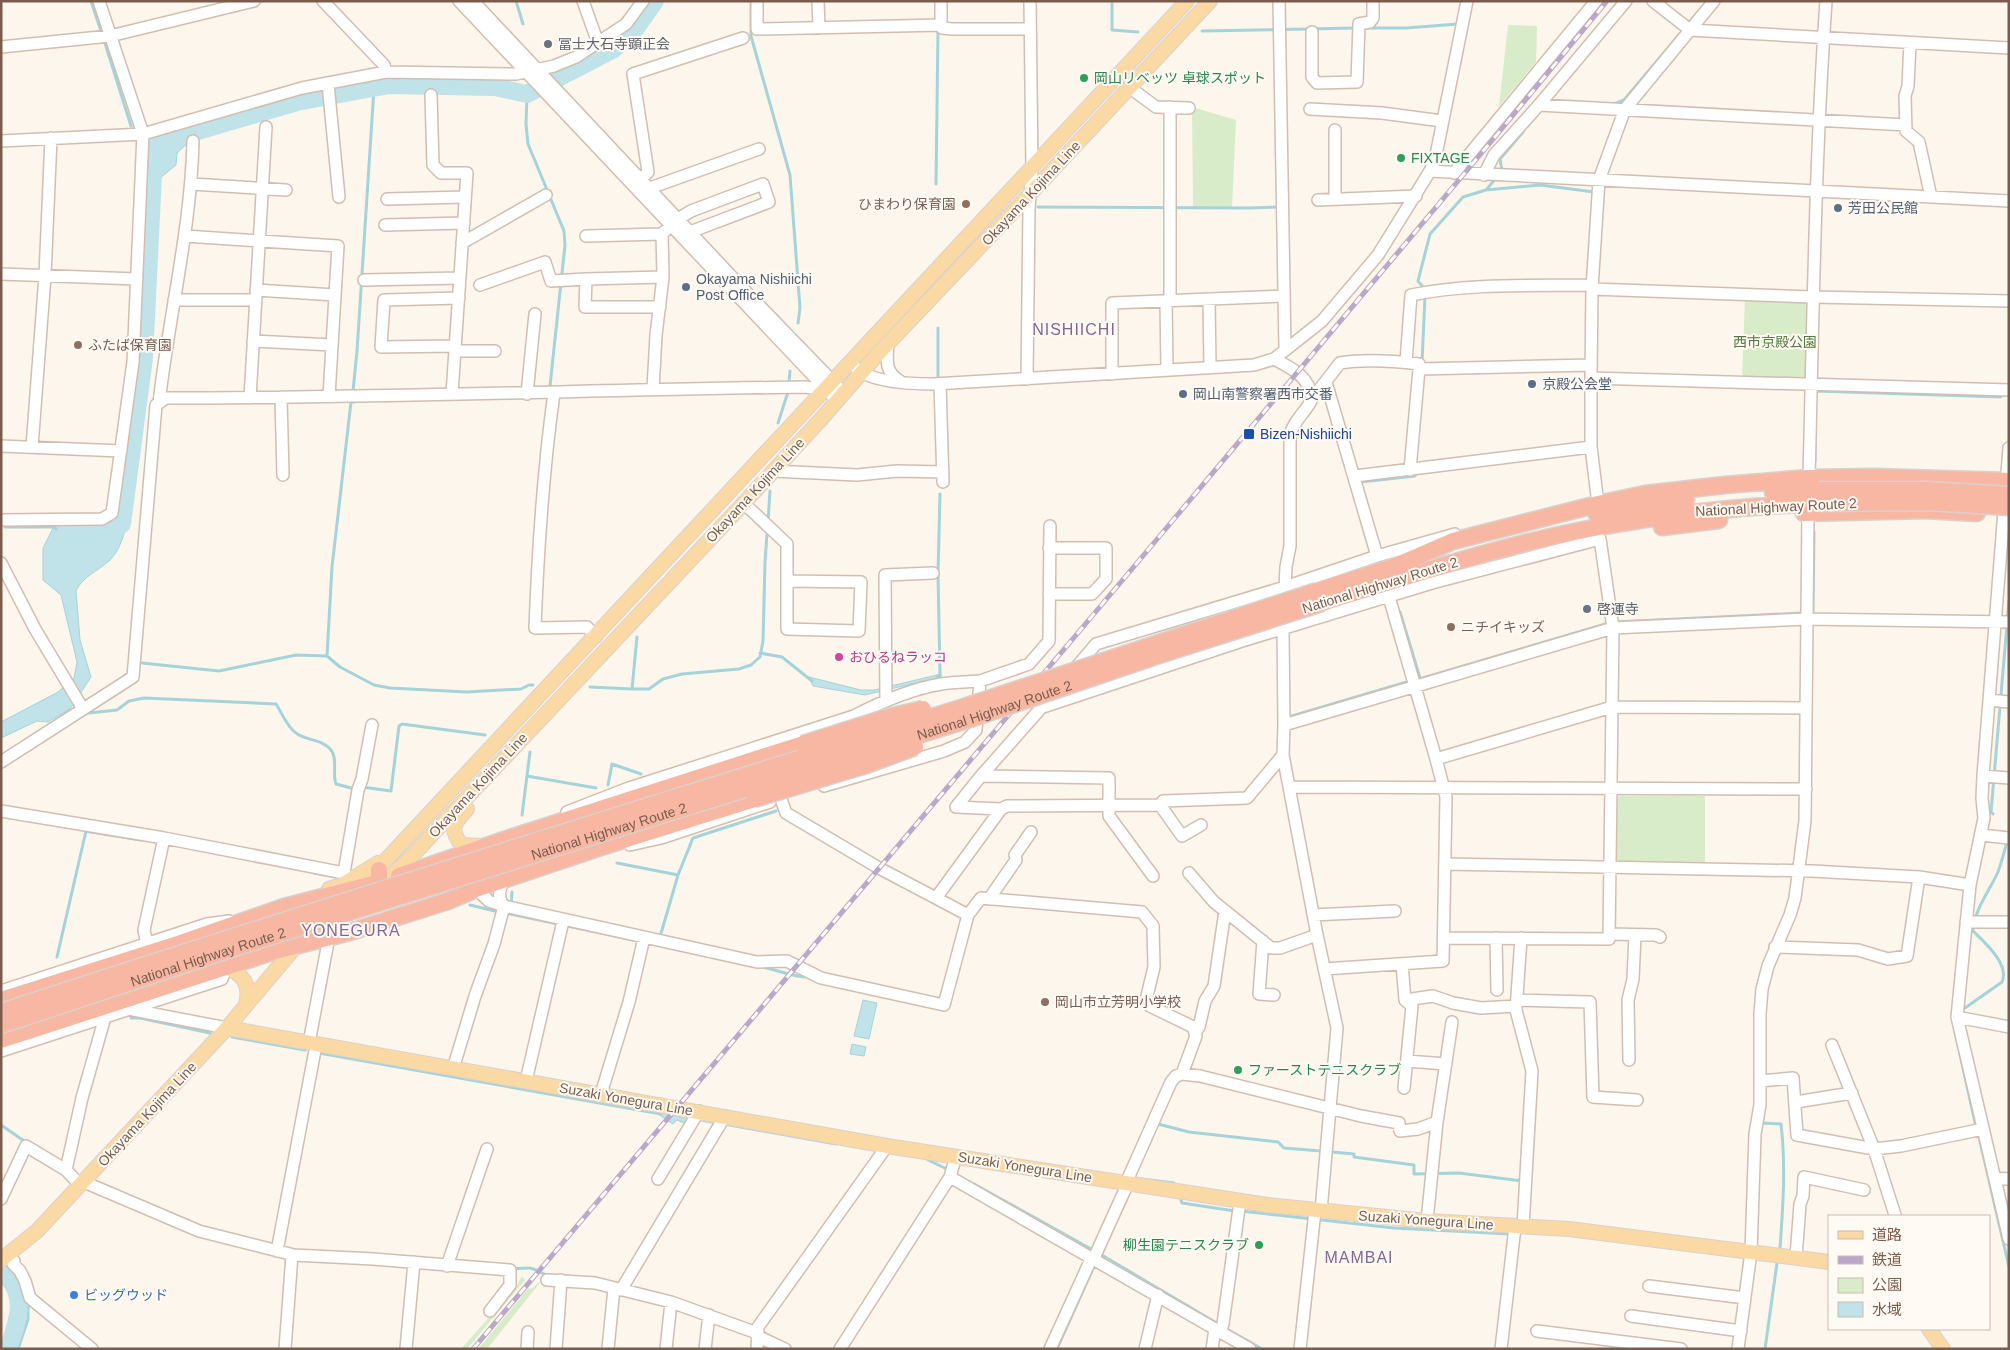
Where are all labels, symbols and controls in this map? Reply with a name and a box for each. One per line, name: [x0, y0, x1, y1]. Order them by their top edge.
place label: 冨士大石寺顕正会: [558, 36, 670, 52]
marker: 冨士大石寺顕正会: [542, 38, 554, 50]
place label: 岡山リベッツ 卓球スポット: [1094, 70, 1266, 86]
marker: 岡山リベッツ 卓球スポット: [1078, 72, 1090, 84]
street label: Okayama Kojima Line: [978, 137, 1084, 249]
place label: FIXTAGE: [1411, 150, 1470, 166]
marker: FIXTAGE: [1395, 152, 1407, 164]
place label: ひまわり保育園: [858, 196, 956, 212]
marker: ひまわり保育園: [960, 198, 972, 210]
place label: 芳田公民館: [1848, 200, 1918, 216]
marker: 芳田公民館: [1832, 202, 1844, 214]
place label: Okayama Nishiichi Post Office: [696, 271, 812, 303]
marker: Okayama Nishiichi Post Office: [680, 281, 692, 293]
district label: NISHIICHI: [1032, 321, 1116, 338]
park label: 西市京殿公園: [1733, 334, 1817, 350]
place label: ふたば保育園: [88, 337, 172, 353]
marker: ふたば保育園: [72, 339, 84, 351]
place label: 京殿公会堂: [1542, 376, 1612, 392]
marker: 京殿公会堂: [1526, 378, 1538, 390]
place label: 岡山南警察署西市交番: [1193, 386, 1333, 402]
marker: 岡山南警察署西市交番: [1177, 388, 1189, 400]
place label: Bizen-Nishiichi: [1260, 426, 1352, 442]
marker: Bizen-Nishiichi: [1242, 427, 1256, 441]
street label: Okayama Kojima Line: [702, 434, 808, 546]
street label: National Highway Route 2: [1695, 495, 1857, 519]
street label: National Highway Route 2: [1300, 554, 1460, 616]
place label: 啓運寺: [1597, 601, 1639, 617]
marker: 啓運寺: [1581, 603, 1593, 615]
place label: ニチイキッズ: [1461, 619, 1545, 635]
marker: ニチイキッズ: [1445, 621, 1457, 633]
place label: おひるねラッコ: [849, 649, 947, 665]
marker: おひるねラッコ: [833, 651, 845, 663]
street label: National Highway Route 2: [915, 677, 1074, 743]
street label: Okayama Kojima Line: [425, 729, 531, 841]
street label: National Highway Route 2: [529, 800, 689, 863]
district label: YONEGURA: [301, 922, 401, 939]
street label: National Highway Route 2: [129, 924, 288, 990]
place label: 岡山市立芳明小学校: [1055, 994, 1181, 1010]
marker: 岡山市立芳明小学校: [1039, 996, 1051, 1008]
street label: Okayama Kojima Line: [94, 1058, 200, 1170]
place label: ファーストテニスクラブ: [1248, 1062, 1401, 1078]
marker: ファーストテニスクラブ: [1232, 1064, 1244, 1076]
street label: Suzaki Yonegura Line: [558, 1079, 694, 1119]
street label: Suzaki Yonegura Line: [957, 1149, 1093, 1186]
street label: Suzaki Yonegura Line: [1358, 1207, 1494, 1233]
legend: [1828, 1215, 1990, 1330]
text: 道路: [1872, 1226, 1902, 1243]
place label: 柳生園テニスクラブ: [1123, 1237, 1249, 1253]
marker: 柳生園テニスクラブ: [1253, 1239, 1265, 1251]
district label: MAMBAI: [1324, 1249, 1394, 1266]
text: 鉄道: [1872, 1251, 1902, 1268]
text: 公園: [1872, 1276, 1902, 1293]
place label: ビッグウッド: [84, 1287, 168, 1303]
marker: ビッグウッド: [68, 1289, 80, 1301]
text: 水域: [1872, 1301, 1902, 1318]

